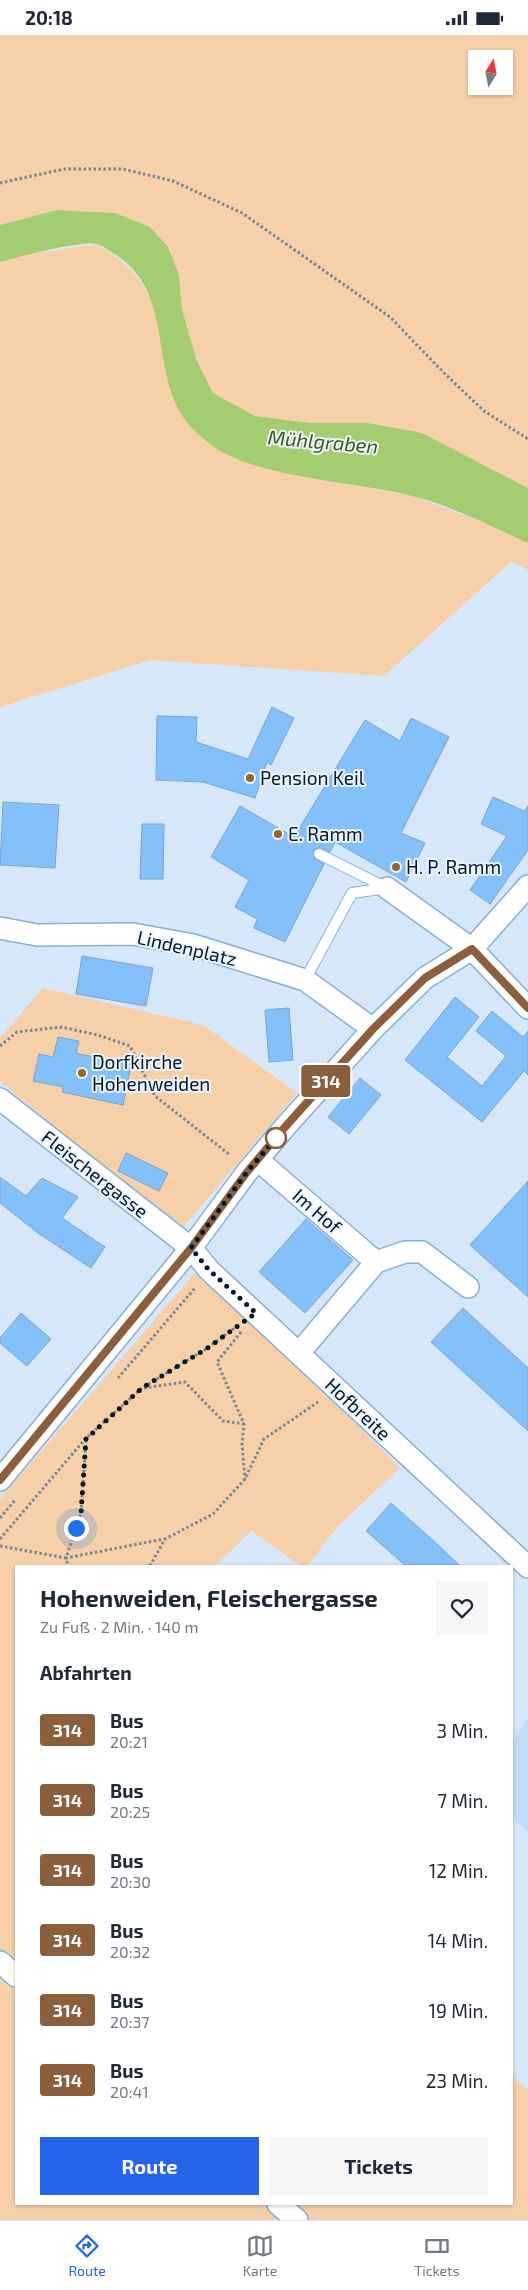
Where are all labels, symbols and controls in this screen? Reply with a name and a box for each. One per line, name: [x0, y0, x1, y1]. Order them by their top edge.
text: 20:18: [25, 6, 73, 29]
north arrow: [468, 50, 512, 95]
map controls: [468, 50, 513, 95]
water label: Mühlgraben: [267, 424, 379, 458]
place label: Pension Keil: [260, 766, 365, 789]
marker: Pension Keil: [244, 772, 256, 784]
place label: E. Ramm: [288, 822, 363, 845]
marker: E. Ramm: [272, 828, 284, 840]
place label: H. P. Ramm: [406, 855, 501, 878]
marker: H. P. Ramm: [390, 861, 402, 873]
street label: Lindenplatz: [135, 925, 239, 970]
place label: Dorfkirche Hohenweiden: [92, 1050, 210, 1095]
line badge: 314: [297, 1065, 355, 1097]
marker: Dorfkirche Hohenweiden: [76, 1067, 88, 1079]
text: 314: [311, 1070, 341, 1092]
street label: Fleischergasse: [37, 1125, 153, 1222]
unlabelled marker: [265, 1127, 287, 1149]
street label: Im Hof: [288, 1183, 347, 1238]
street label: Hofbreite: [321, 1373, 396, 1445]
your location: [64, 1516, 89, 1541]
button: heart: [436, 1582, 488, 1634]
text: Hohenweiden, Fleischergasse: [40, 1583, 378, 1612]
text: Zu Fuß · 2 Min. · 140 m: [40, 1617, 199, 1636]
text: Abfahrten: [40, 1661, 132, 1684]
text: Bus: [110, 1709, 144, 1732]
text: 314: [53, 1719, 82, 1741]
text: 3 Min.: [436, 1719, 488, 1742]
text: 20:21: [110, 1732, 148, 1751]
text: Bus: [110, 1779, 144, 1802]
text: 314: [53, 1789, 82, 1811]
text: 7 Min.: [437, 1789, 488, 1812]
text: 20:25: [110, 1802, 150, 1821]
text: Bus: [110, 1849, 144, 1872]
text: 314: [53, 1859, 82, 1881]
text: 12 Min.: [429, 1859, 488, 1882]
text: 20:30: [110, 1872, 151, 1891]
text: Bus: [110, 1919, 144, 1942]
text: 314: [53, 1929, 82, 1951]
text: 14 Min.: [428, 1929, 488, 1952]
text: 20:32: [110, 1942, 150, 1961]
text: Bus: [110, 1989, 144, 2012]
text: 314: [53, 1999, 82, 2021]
text: 19 Min.: [429, 1999, 488, 2022]
text: 20:37: [110, 2012, 150, 2031]
text: Bus: [110, 2059, 144, 2082]
text: 314: [53, 2069, 82, 2091]
text: 23 Min.: [426, 2069, 488, 2092]
text: 20:41: [110, 2082, 149, 2101]
button: Route: [40, 2137, 259, 2195]
button: Tickets: [269, 2137, 488, 2195]
tab: Route: [68, 2232, 106, 2279]
tab: Karte: [243, 2232, 277, 2279]
tab: Tickets: [414, 2232, 460, 2279]

